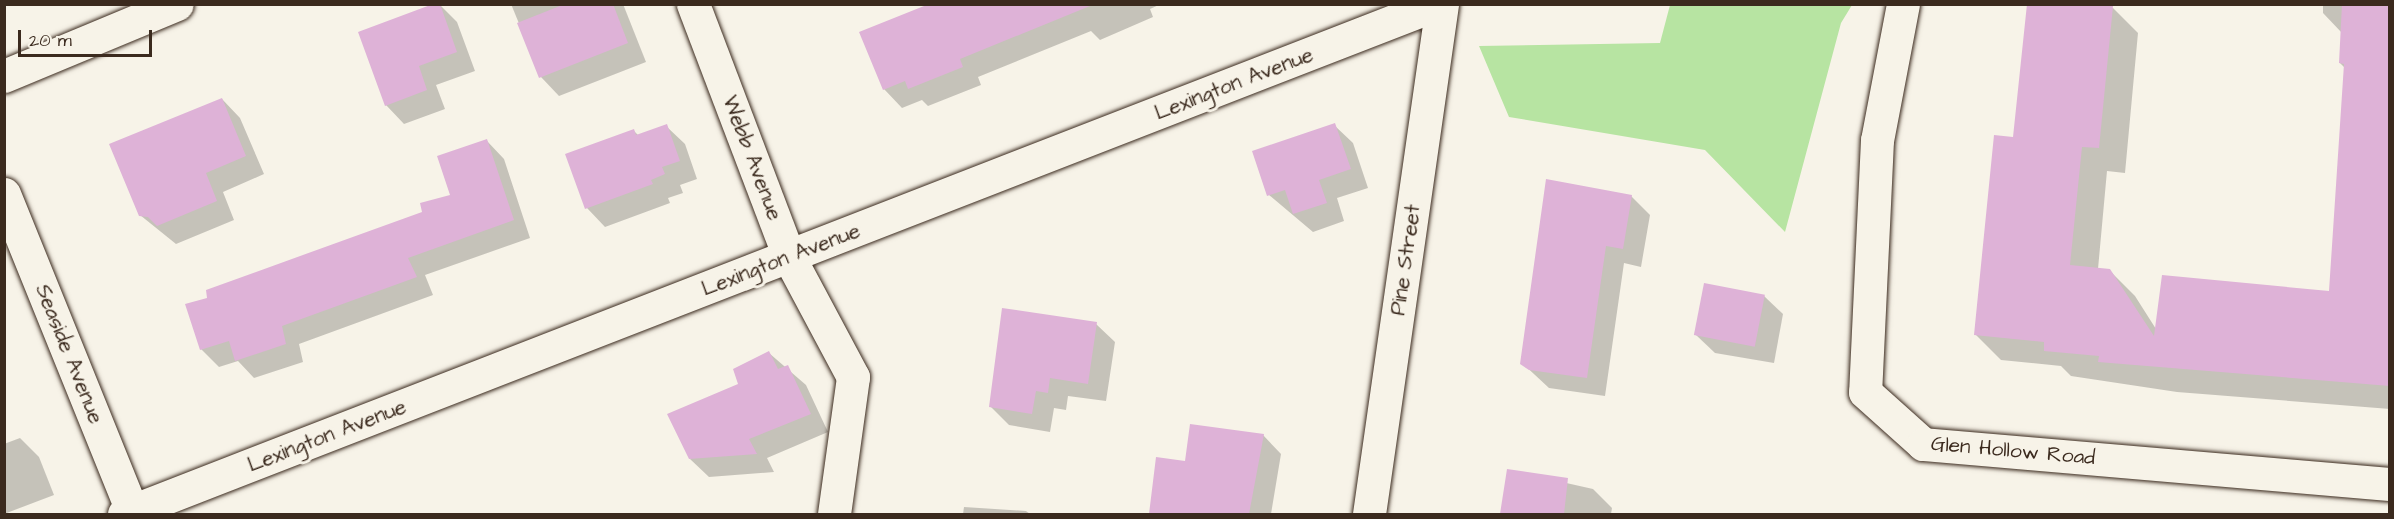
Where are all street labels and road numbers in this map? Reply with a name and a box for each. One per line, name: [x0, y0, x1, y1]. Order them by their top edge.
street label: Lexington Avenue: [1151, 42, 1317, 126]
street label: Webb Avenue: [717, 92, 787, 224]
street label: Pine Street: [1386, 203, 1426, 317]
street label: Lexington Avenue: [698, 218, 864, 302]
street label: Seaside Avenue: [30, 281, 108, 427]
street label: Lexington Avenue: [244, 394, 410, 478]
street label: Glen Hollow Road: [1930, 431, 2096, 471]

